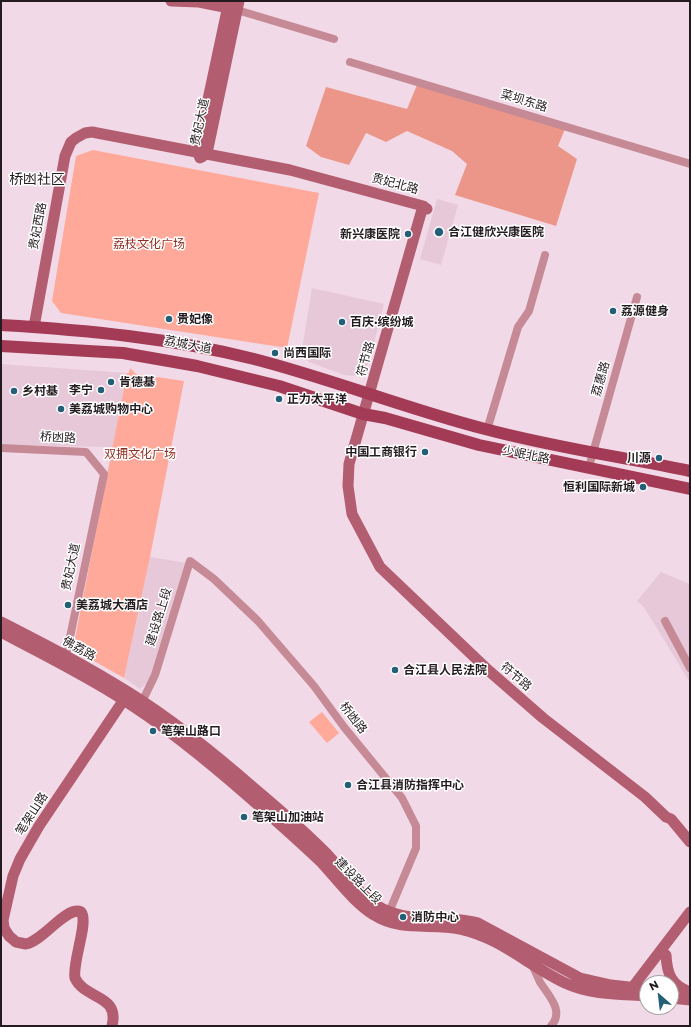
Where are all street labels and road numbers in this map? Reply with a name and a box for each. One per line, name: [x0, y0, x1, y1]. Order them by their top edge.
street label: 菜坝东路: [499, 87, 549, 115]
street label: 贵妃大道: [188, 97, 212, 147]
street label: 贵妃北路: [370, 171, 420, 197]
street label: 贵妃西路: [26, 201, 50, 251]
street label: 荔城大道: [163, 333, 213, 357]
street label: 符节路: [354, 340, 378, 378]
street label: 荔惠路: [589, 360, 613, 398]
street label: 桥凼路: [40, 430, 76, 446]
street label: 少岷北路: [501, 443, 551, 467]
street label: 贵妃大道: [59, 542, 83, 592]
street label: 建设路上段: [143, 586, 175, 648]
street label: 佛荔路: [60, 634, 98, 664]
street label: 符节路: [498, 660, 534, 694]
street label: 桥凼路: [336, 699, 370, 737]
street label: 笔架山路: [13, 790, 51, 838]
street label: 建设路上段: [332, 855, 384, 907]

